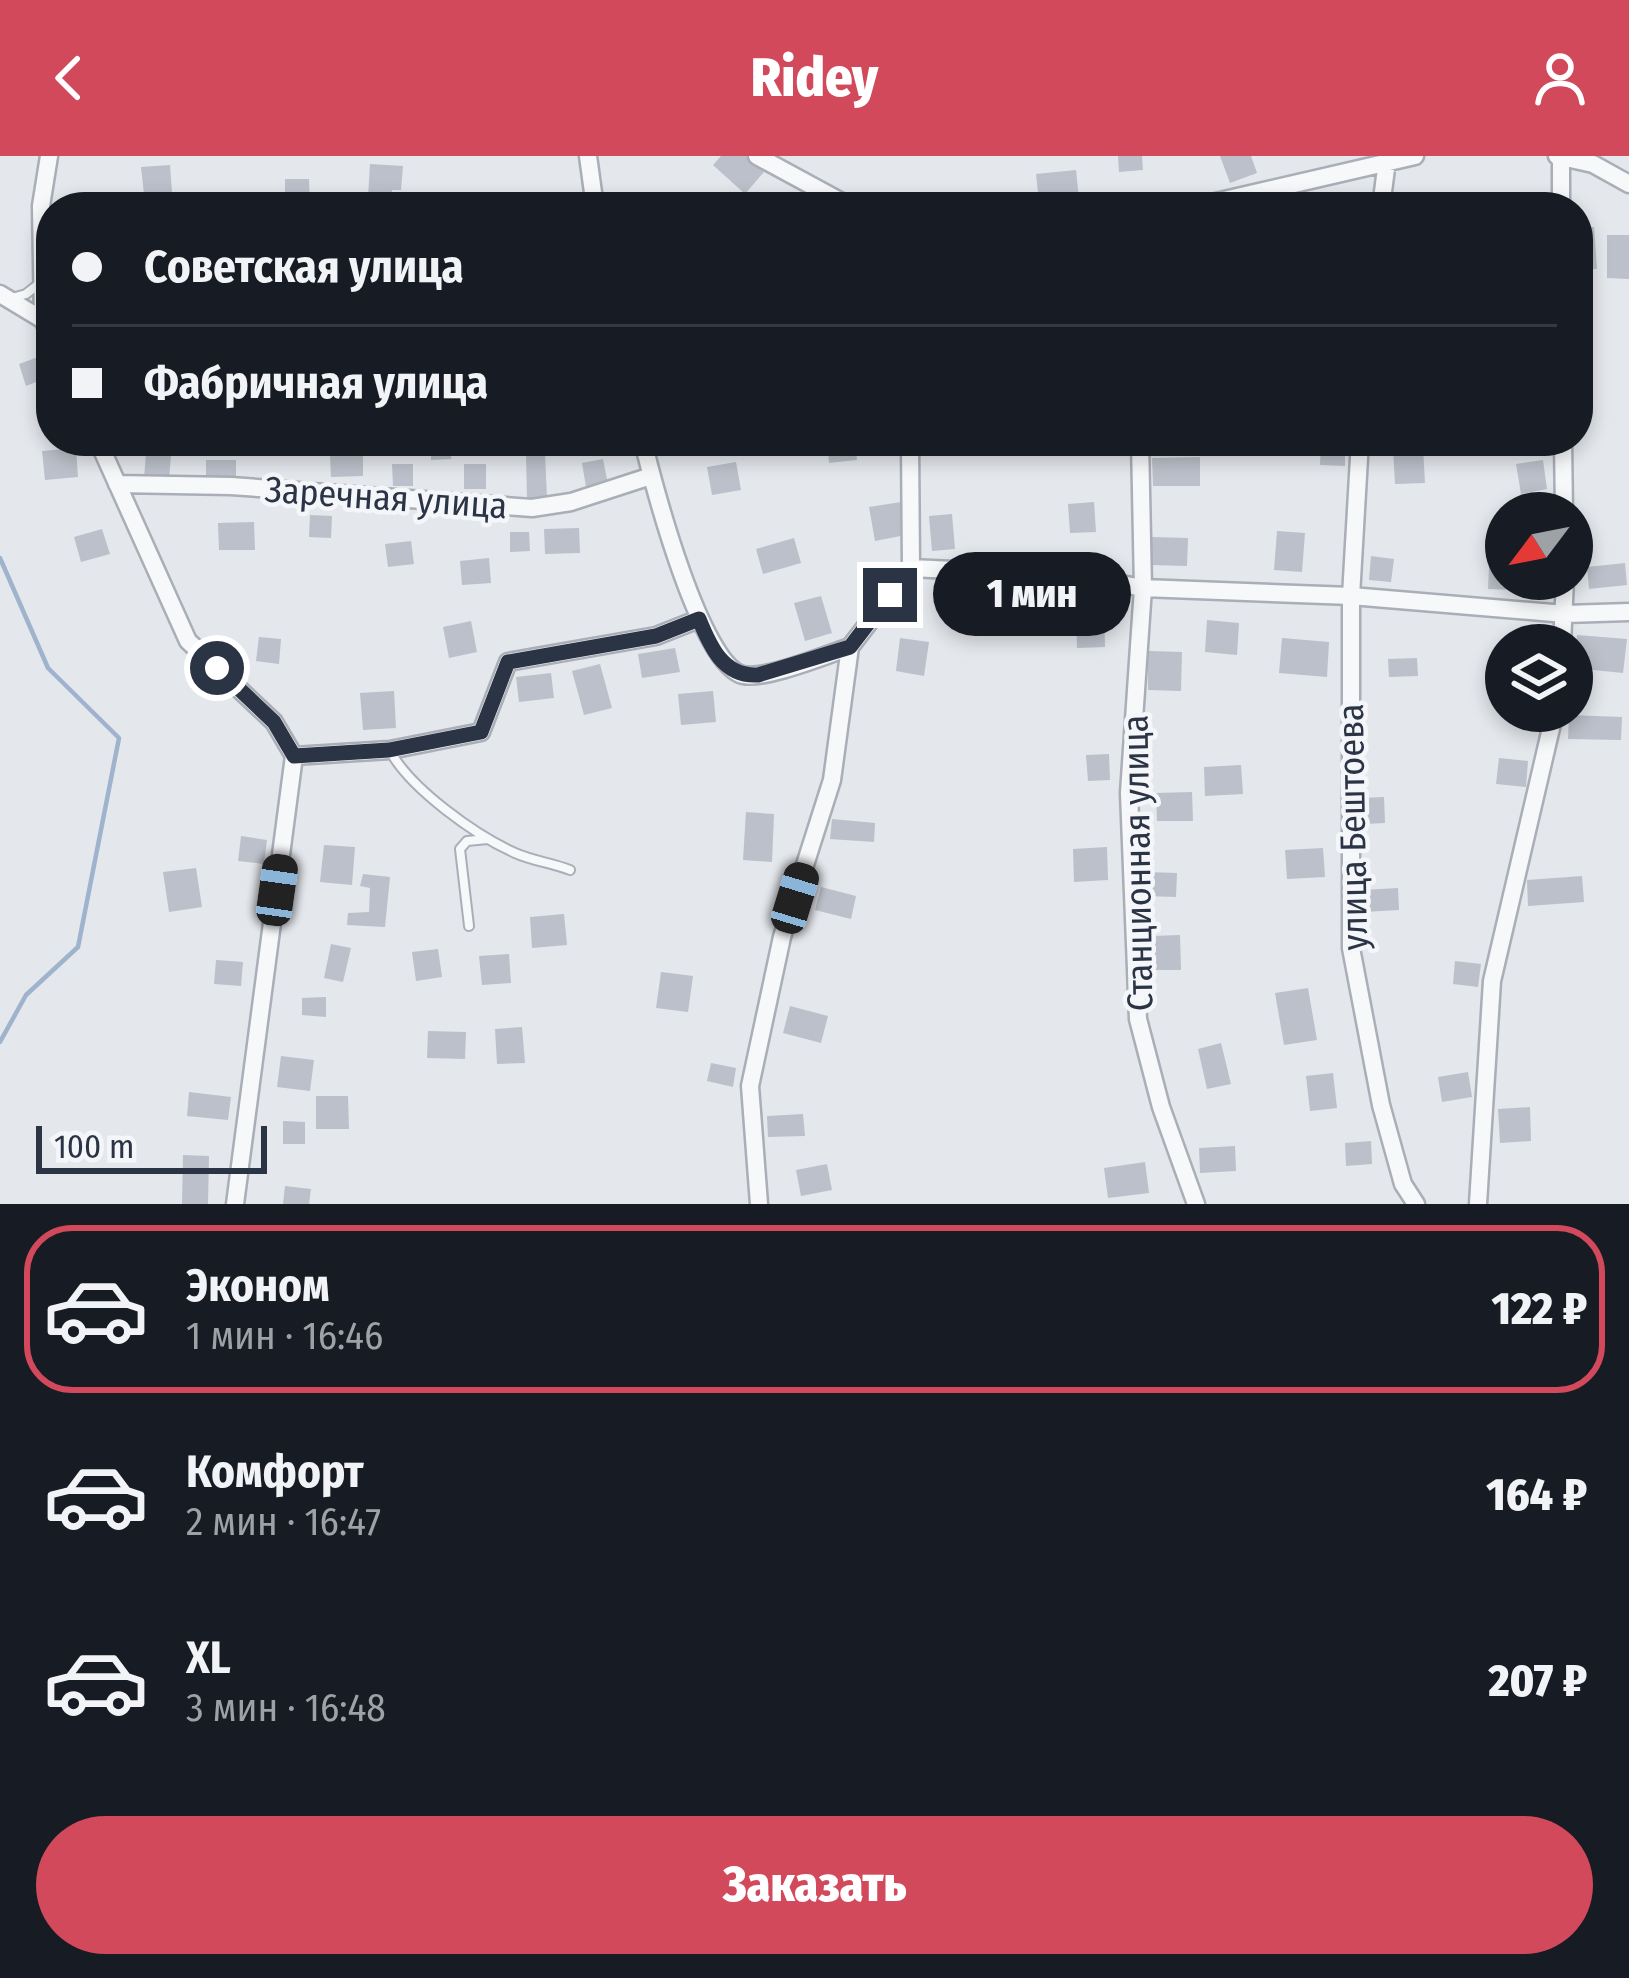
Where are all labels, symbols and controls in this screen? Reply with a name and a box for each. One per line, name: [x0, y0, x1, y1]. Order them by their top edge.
icon: back: [36, 45, 102, 111]
icon: person: [1527, 45, 1593, 111]
text: Ridey: [751, 46, 878, 110]
text: Советская улица: [144, 240, 464, 294]
text: Фабричная улица: [144, 356, 488, 410]
street label: Заречная улица: [263, 468, 509, 528]
north arrow: [1485, 492, 1593, 600]
map controls: [1485, 492, 1593, 732]
callout: 1 мин: [932, 553, 1130, 637]
route end: [863, 568, 917, 622]
text: 1 мин: [987, 571, 1077, 617]
button: layers: [1485, 624, 1593, 732]
route start: [190, 641, 244, 695]
street label: улица Бештоева: [1329, 703, 1377, 951]
street label: Станционная улица: [1113, 714, 1163, 1012]
car: [254, 852, 300, 928]
car: [767, 858, 823, 938]
scale bar: [36, 1120, 267, 1173]
text: 100 m: [54, 1127, 134, 1167]
icon: car: [42, 1255, 150, 1363]
text: Эконом: [186, 1259, 330, 1313]
text: 122 ₽: [1491, 1282, 1587, 1336]
text: 1 мин · 16:46: [186, 1313, 383, 1359]
icon: car: [42, 1441, 150, 1549]
text: Комфорт: [186, 1445, 364, 1499]
text: 164 ₽: [1486, 1468, 1587, 1522]
text: 2 мин · 16:47: [186, 1499, 381, 1545]
icon: car: [42, 1627, 150, 1735]
text: XL: [186, 1631, 231, 1685]
text: 207 ₽: [1488, 1654, 1587, 1708]
text: 3 мин · 16:48: [186, 1685, 386, 1731]
button: Заказать: [36, 1816, 1593, 1954]

